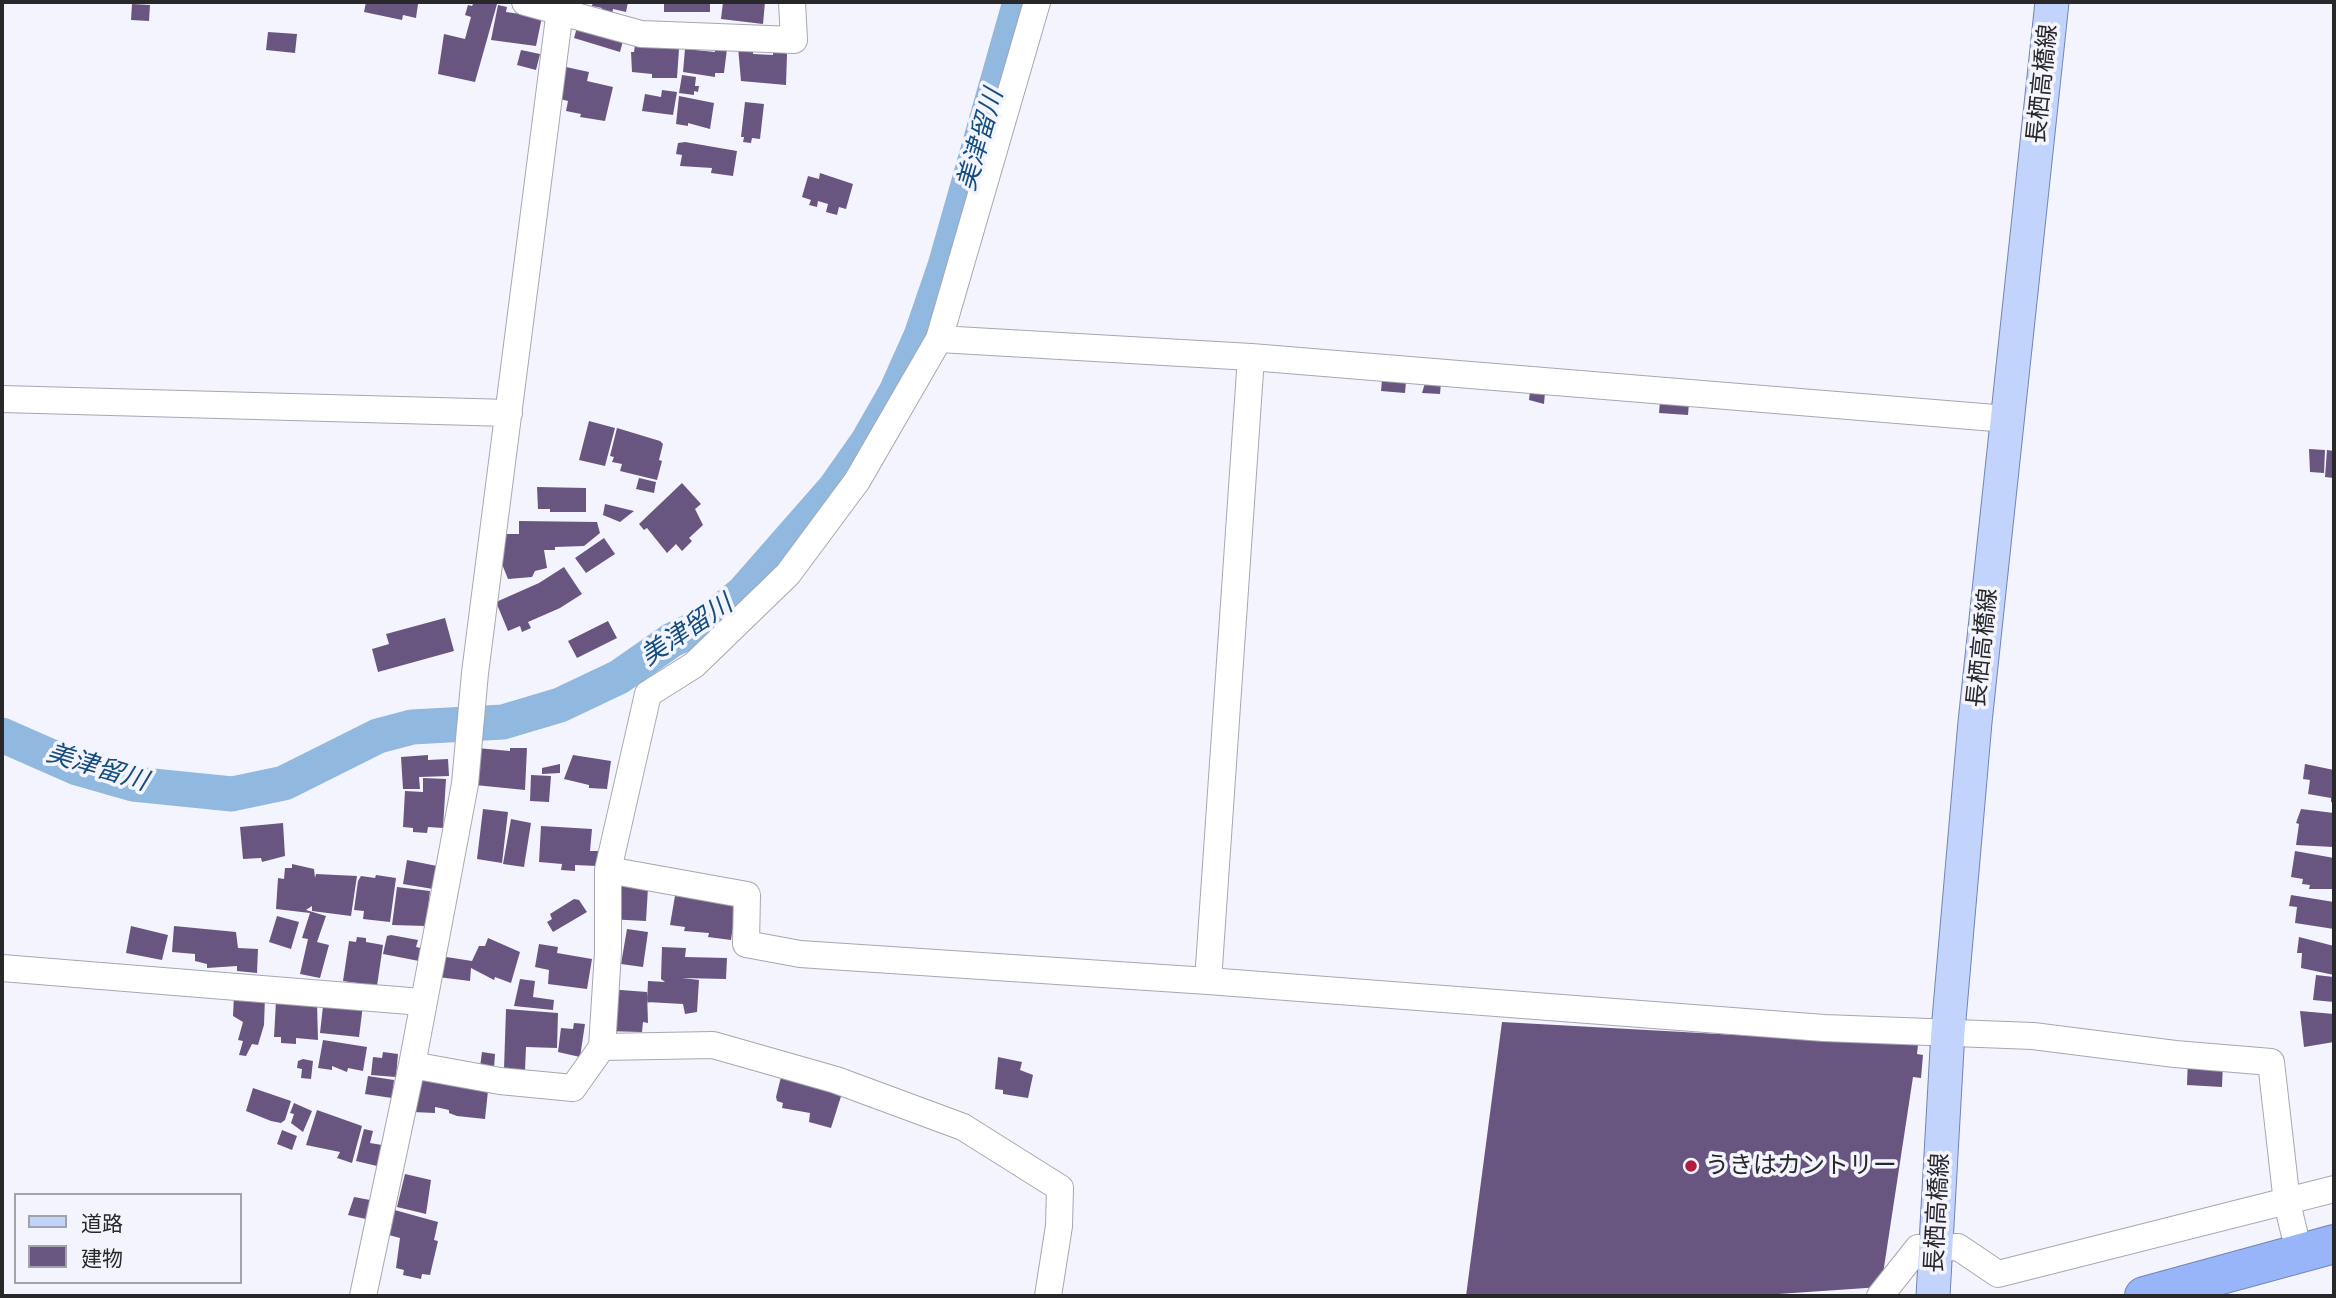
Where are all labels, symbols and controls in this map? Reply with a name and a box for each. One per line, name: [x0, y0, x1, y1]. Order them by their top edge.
street label: 長栖高橋線: [2022, 23, 2064, 145]
water label: 美津留川: [952, 86, 1010, 194]
street label: 長栖高橋線: [1962, 587, 2004, 709]
water label: 美津留川: [635, 589, 739, 673]
water label: 美津留川: [43, 738, 151, 798]
place label: うきはカントリー: [1705, 1152, 1897, 1180]
street label: 長栖高橋線: [1920, 1152, 1956, 1274]
marker: うきはカントリー: [1683, 1158, 1699, 1174]
legend: [14, 1193, 242, 1284]
text: 道路: [81, 1211, 123, 1237]
text: 建物: [81, 1246, 123, 1272]

